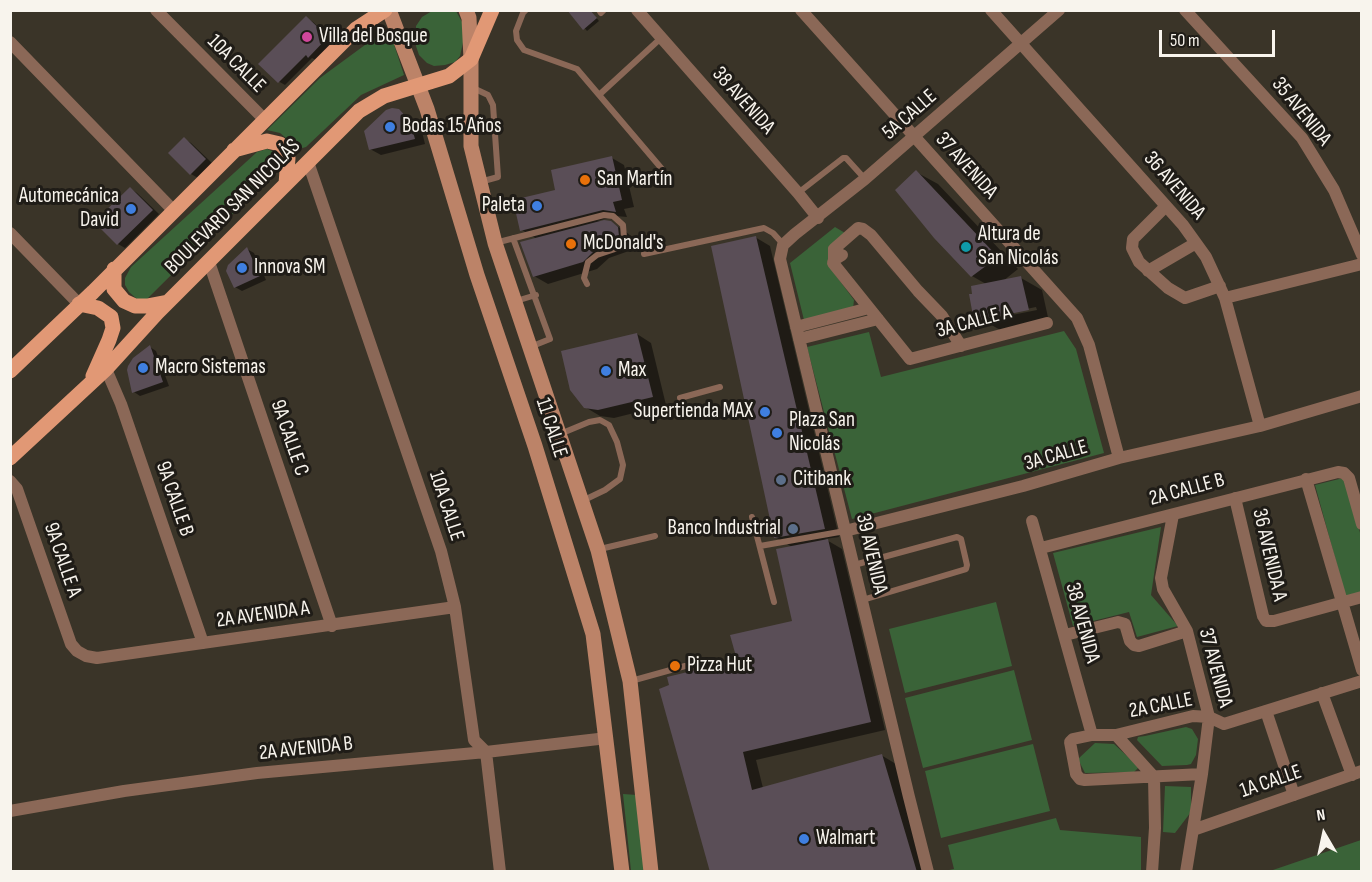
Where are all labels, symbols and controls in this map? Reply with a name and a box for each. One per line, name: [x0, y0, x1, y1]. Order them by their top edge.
scale bar: [1162, 18, 1278, 56]
place label: Villa del Bosque: [319, 24, 428, 50]
street label: 10A CALLE: [202, 30, 270, 98]
marker: Villa del Bosque: [300, 30, 314, 44]
text: 50 m: [1170, 30, 1200, 51]
street label: 38 AVENIDA: [706, 62, 780, 140]
street label: 35 AVENIDA: [1266, 73, 1336, 151]
street label: 5A CALLE: [878, 84, 942, 146]
place label: Bodas 15 Años: [402, 114, 502, 140]
marker: Bodas 15 Años: [383, 120, 397, 134]
street label: 37 AVENIDA: [930, 127, 1002, 205]
street label: BOULEVARD SAN NICOLÁS: [160, 134, 306, 280]
street label: 36 AVENIDA: [1138, 147, 1210, 225]
place label: San Martín: [597, 167, 673, 193]
marker: San Martín: [578, 173, 592, 187]
place label: Automecánica David: [19, 184, 119, 234]
place label: Paleta: [482, 193, 525, 219]
marker: Paleta: [530, 199, 544, 213]
marker: Automecánica David: [124, 202, 138, 216]
place label: Altura de San Nicolás: [978, 222, 1059, 272]
place label: McDonald's: [583, 231, 663, 257]
marker: McDonald's: [564, 237, 578, 251]
marker: Altura de San Nicolás: [959, 240, 973, 254]
place label: Innova SM: [254, 255, 325, 281]
marker: Innova SM: [235, 261, 249, 275]
street label: 3A CALLE A: [934, 300, 1014, 344]
place label: Macro Sistemas: [155, 355, 266, 381]
place label: Max: [618, 358, 646, 384]
marker: Macro Sistemas: [136, 361, 150, 375]
marker: Max: [599, 364, 613, 378]
street label: 11 CALLE: [530, 395, 572, 461]
street label: 9A CALLE C: [264, 397, 314, 479]
place label: Supertienda MAX: [633, 399, 753, 425]
marker: Supertienda MAX: [758, 405, 772, 419]
place label: Plaza San Nicolás: [789, 408, 855, 458]
marker: Plaza San Nicolás: [770, 426, 784, 440]
street label: 3A CALLE: [1022, 435, 1090, 477]
street label: 9A CALLE B: [149, 458, 199, 540]
place label: Citibank: [793, 467, 851, 493]
street label: 10A CALLE: [423, 468, 469, 544]
street label: 2A CALLE B: [1147, 468, 1227, 512]
marker: Citibank: [774, 473, 788, 487]
street label: 36 AVENIDA A: [1246, 506, 1292, 604]
street label: 39 AVENIDA: [850, 511, 892, 597]
place label: Banco Industrial: [668, 516, 781, 542]
street label: 9A CALLE A: [37, 519, 87, 601]
marker: Banco Industrial: [786, 522, 800, 536]
street label: 38 AVENIDA: [1059, 580, 1105, 666]
street label: 2A AVENIDA A: [215, 596, 311, 634]
street label: 37 AVENIDA: [1192, 626, 1238, 710]
place label: Pizza Hut: [687, 653, 752, 679]
marker: Pizza Hut: [668, 659, 682, 673]
street label: 2A CALLE: [1127, 687, 1195, 725]
street label: 2A AVENIDA B: [258, 732, 354, 766]
street label: 1A CALLE: [1237, 760, 1305, 804]
north arrow: [1294, 804, 1354, 864]
text: N: [1315, 806, 1327, 826]
place label: Walmart: [816, 826, 875, 852]
marker: Walmart: [797, 832, 811, 846]

